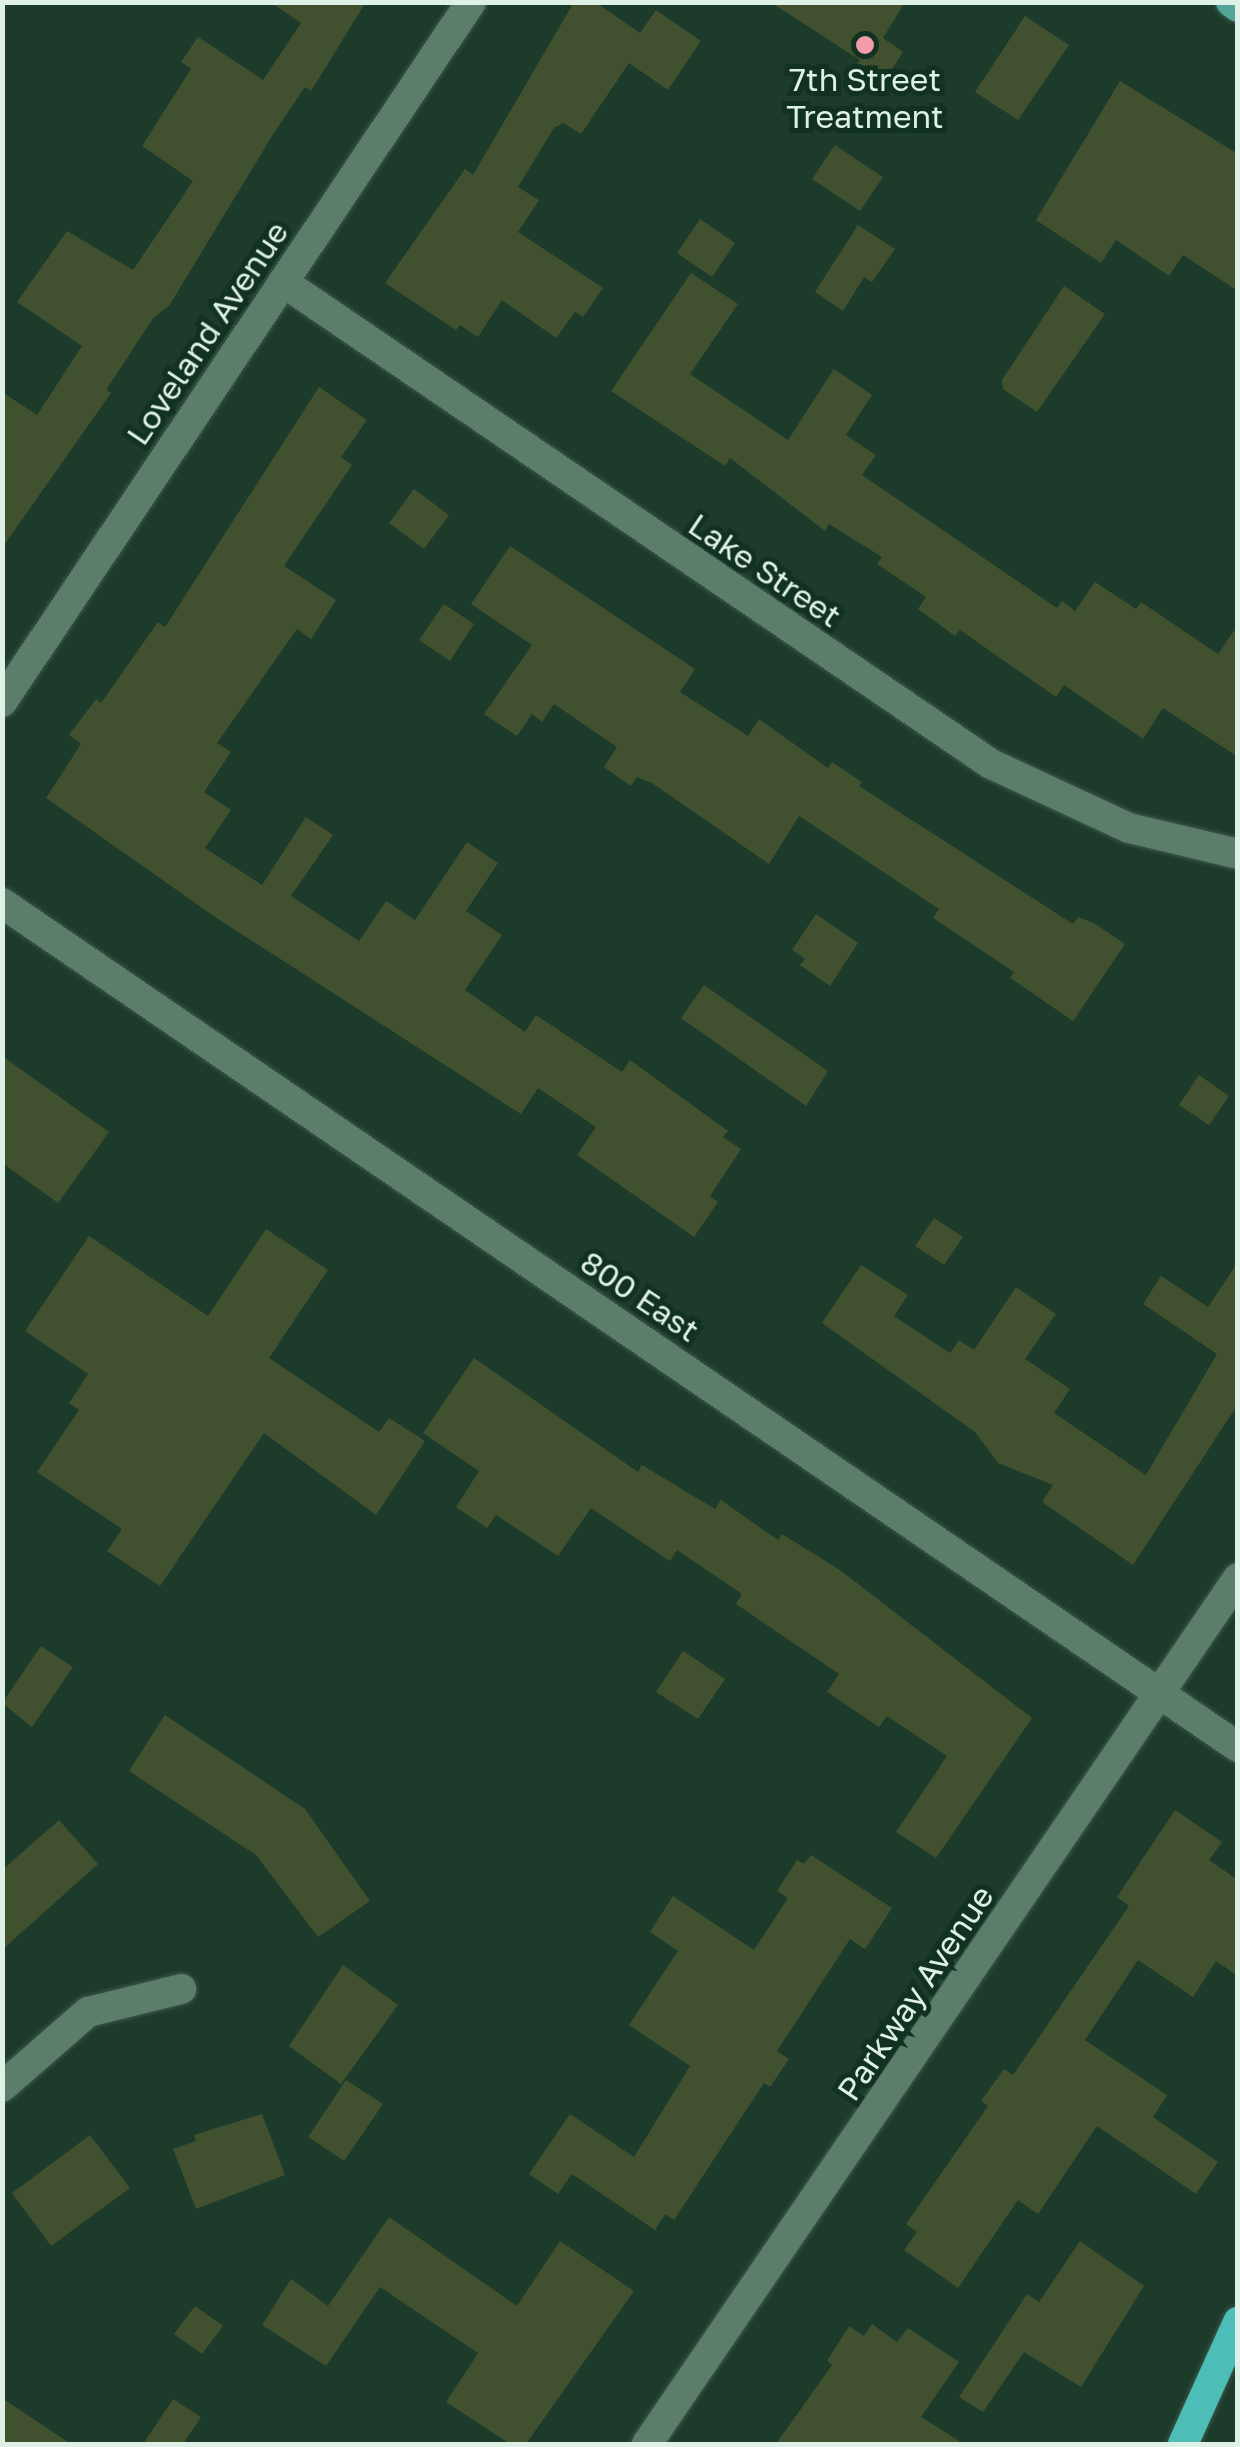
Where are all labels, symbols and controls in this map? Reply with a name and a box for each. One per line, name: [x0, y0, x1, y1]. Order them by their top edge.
marker: 7th Street Treatment: [854, 34, 876, 56]
place label: 7th Street Treatment: [786, 61, 944, 136]
street label: Loveland Avenue: [118, 214, 296, 452]
street label: Lake Street: [682, 505, 848, 635]
street label: 800 East: [574, 1243, 706, 1349]
street label: Parkway Avenue: [829, 1878, 1001, 2108]

